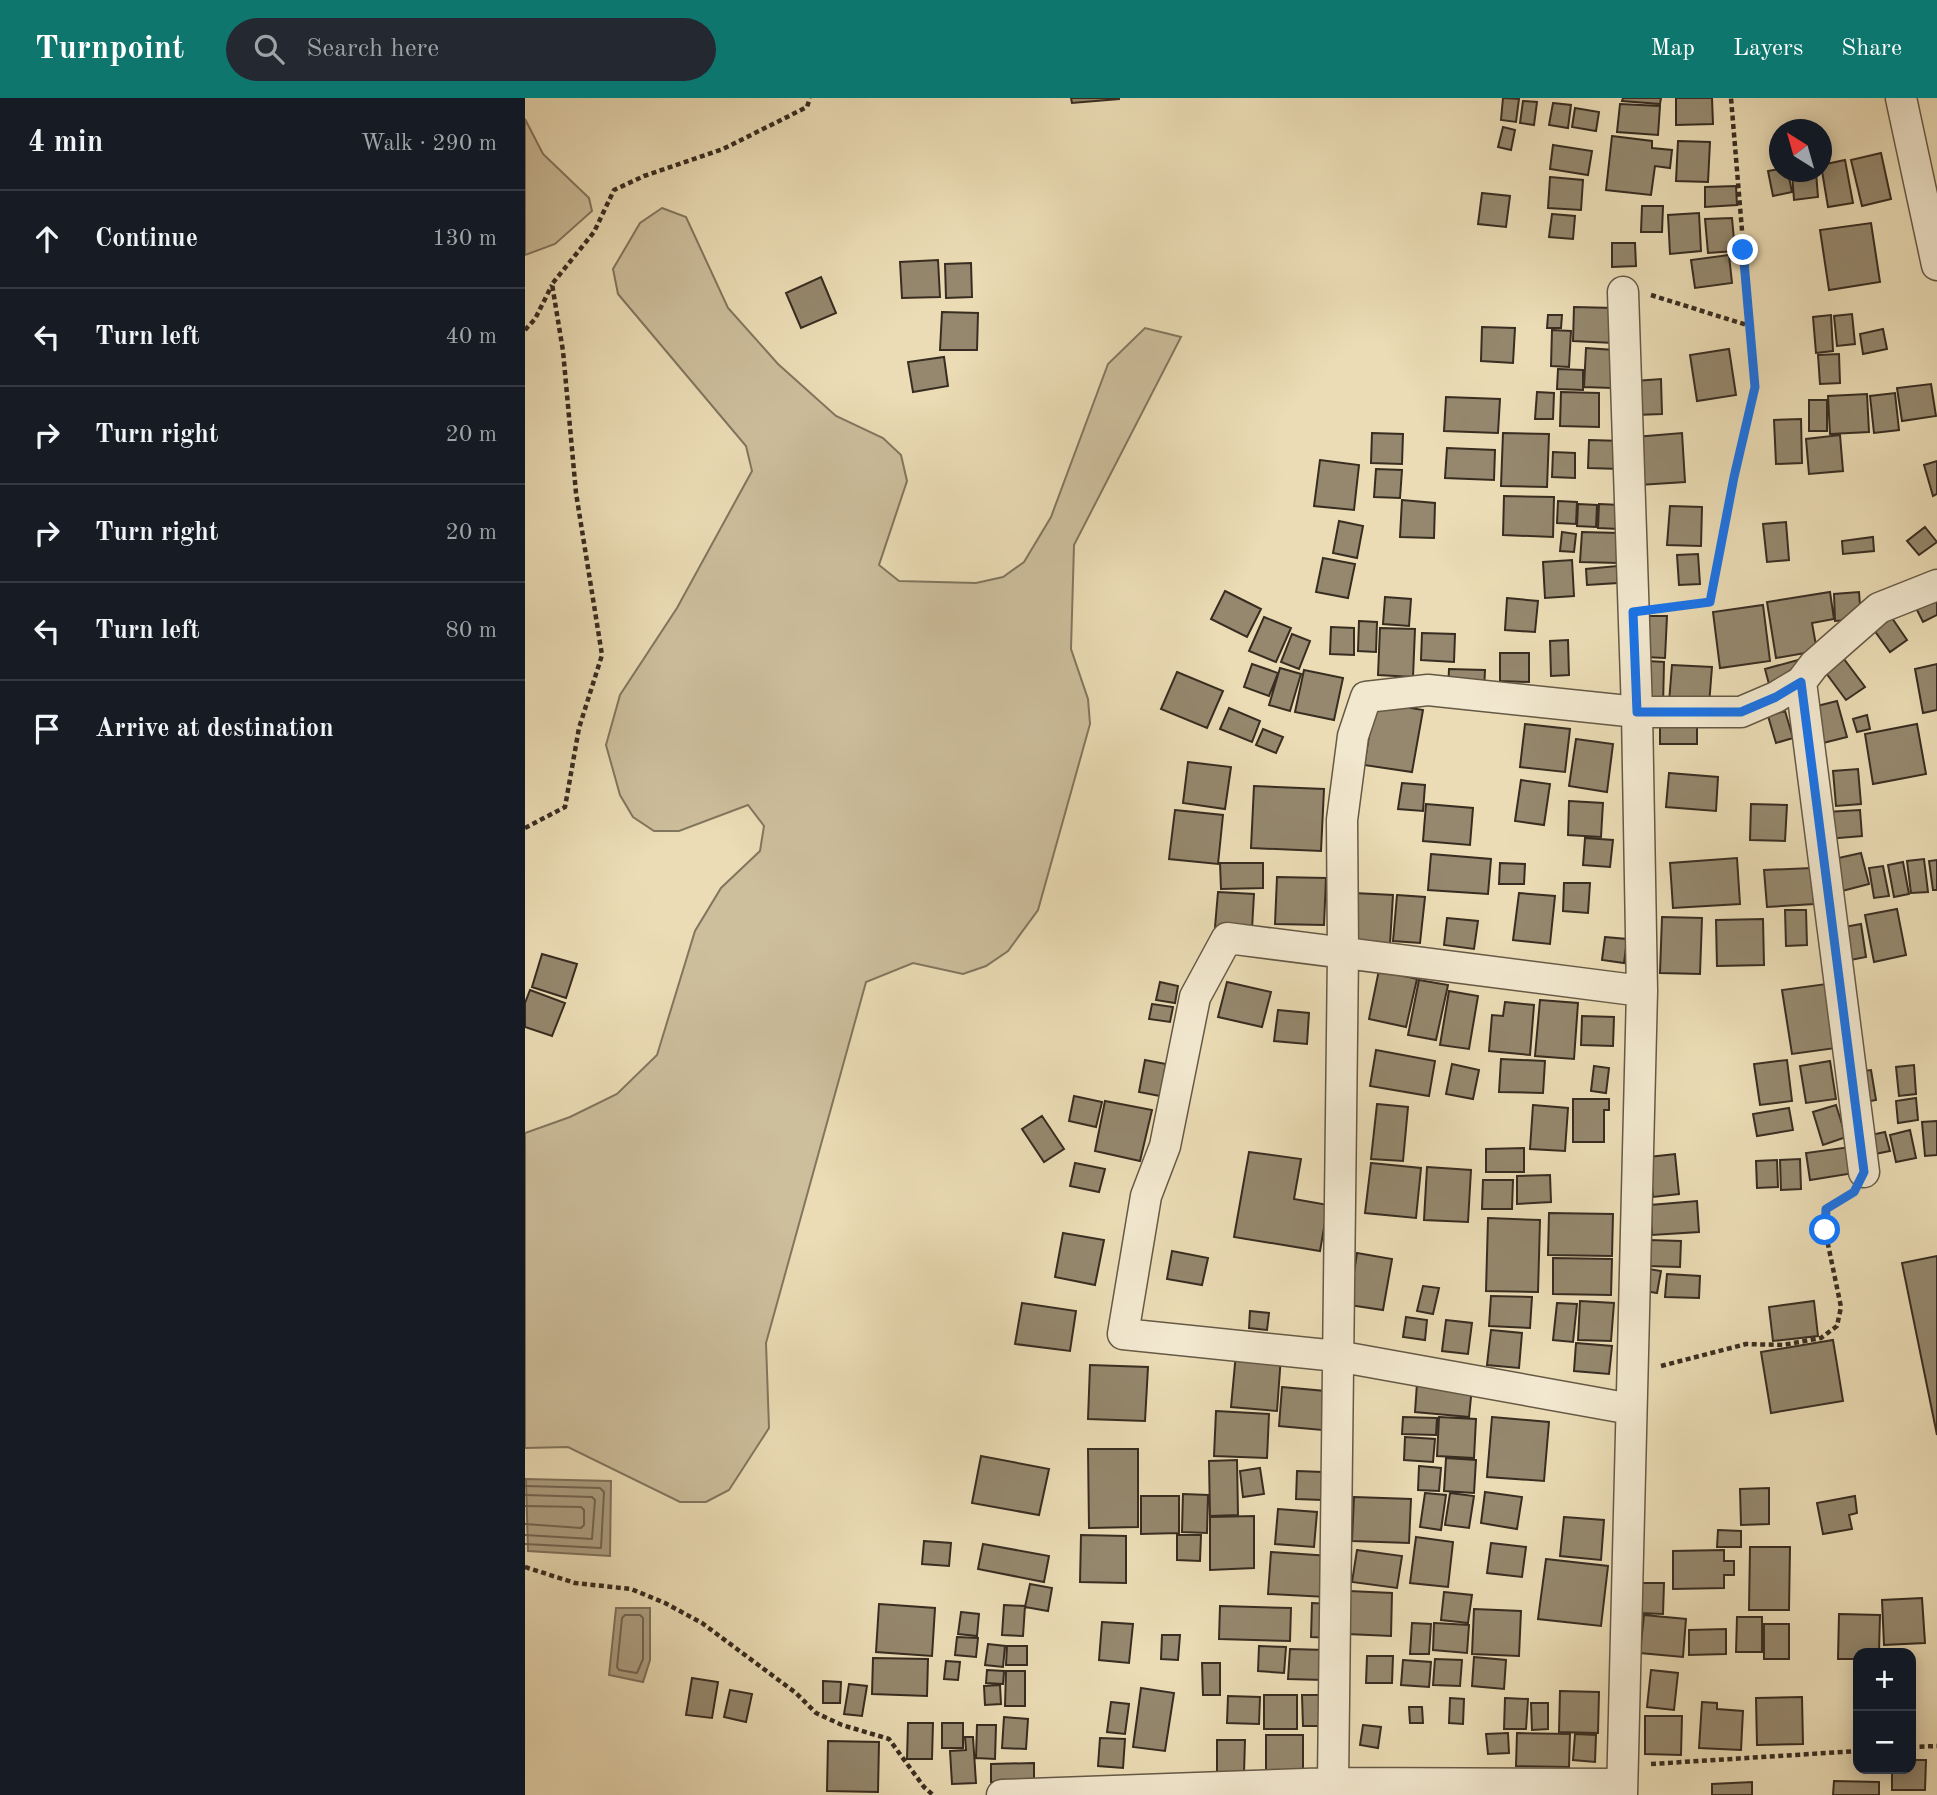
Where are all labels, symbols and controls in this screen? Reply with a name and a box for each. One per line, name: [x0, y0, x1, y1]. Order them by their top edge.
search box: [226, 18, 716, 81]
icon: search: [250, 30, 288, 68]
text: Turnpoint: [35, 33, 184, 66]
text: Search here: [306, 36, 439, 62]
text: Map: [1651, 37, 1695, 61]
text: Layers: [1733, 37, 1803, 61]
text: Share: [1841, 37, 1902, 61]
north arrow: [1769, 119, 1832, 182]
text: 4 min: [28, 128, 103, 158]
text: Walk · 290 m: [361, 132, 497, 155]
icon: ahead: [28, 220, 66, 258]
text: Continue: [95, 226, 198, 252]
text: 130 m: [432, 227, 497, 250]
route end: [1727, 234, 1758, 265]
icon: left: [28, 318, 66, 356]
text: Turn left: [95, 324, 200, 350]
text: 40 m: [446, 325, 497, 348]
icon: right: [28, 416, 66, 454]
text: Turn right: [95, 422, 218, 448]
text: 20 m: [446, 423, 497, 446]
icon: right: [28, 514, 66, 552]
text: Turn right: [95, 520, 218, 546]
text: 20 m: [446, 521, 497, 544]
icon: left: [28, 612, 66, 650]
text: Turn left: [95, 618, 200, 644]
text: 80 m: [446, 619, 497, 642]
icon: arrive: [28, 710, 66, 748]
text: Arrive at destination: [95, 716, 334, 742]
route start: [1809, 1214, 1840, 1245]
map controls: [1853, 1648, 1916, 1774]
button: +: [1853, 1648, 1916, 1711]
button: −: [1853, 1711, 1916, 1774]

